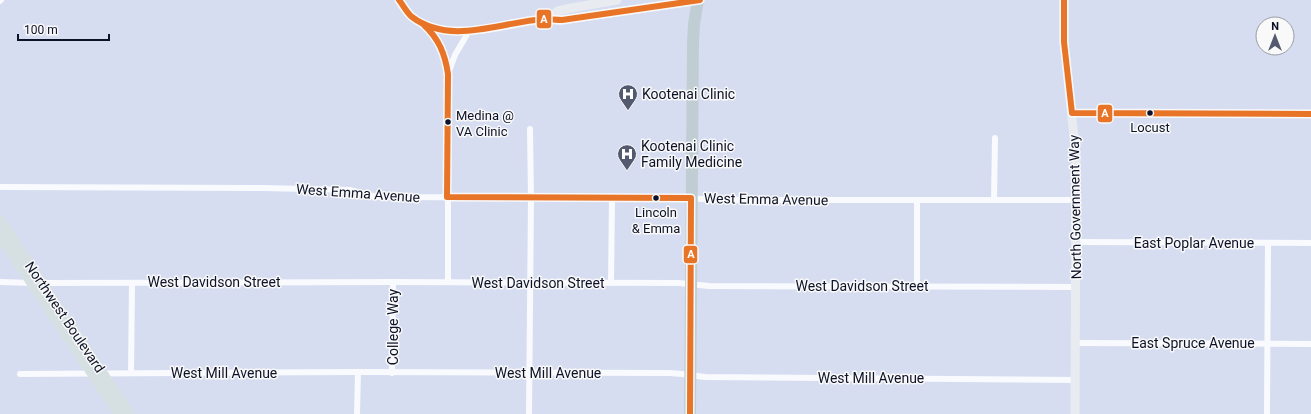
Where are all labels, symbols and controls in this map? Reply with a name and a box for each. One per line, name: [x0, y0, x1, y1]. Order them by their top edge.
line badge: A: [536, 9, 552, 29]
text: A: [540, 13, 548, 26]
scale bar: [18, 16, 109, 42]
north arrow: [1255, 16, 1295, 56]
text: N: [1271, 20, 1279, 33]
text: 100 m: [24, 23, 58, 37]
hospital icon: Kootenai Clinic: [617, 83, 639, 111]
place label: Kootenai Clinic: [642, 86, 735, 102]
line badge: A: [1097, 104, 1113, 123]
text: A: [1101, 107, 1109, 120]
place label: Medina @ VA Clinic: [456, 108, 514, 139]
marker: Locust: [1145, 108, 1155, 118]
marker: Medina @ VA Clinic: [443, 117, 453, 127]
place label: Locust: [1130, 120, 1170, 135]
street label: North Government Way: [1066, 134, 1084, 279]
place label: Kootenai Clinic Family Medicine: [641, 138, 742, 170]
hospital icon: Kootenai Clinic Family Medicine: [616, 143, 638, 171]
street label: West Emma Avenue: [295, 181, 421, 205]
street label: West Emma Avenue: [704, 190, 828, 208]
marker: Lincoln & Emma: [651, 193, 661, 203]
place label: Lincoln & Emma: [632, 205, 680, 236]
street label: East Poplar Avenue: [1134, 235, 1254, 251]
line badge: A: [683, 245, 698, 264]
text: A: [687, 248, 695, 261]
street label: Northwest Boulevard: [22, 258, 108, 376]
street label: West Davidson Street: [147, 274, 281, 290]
street label: West Davidson Street: [471, 275, 605, 291]
street label: West Davidson Street: [795, 278, 929, 294]
street label: College Way: [385, 288, 401, 365]
street label: East Spruce Avenue: [1131, 335, 1255, 351]
street label: West Mill Avenue: [171, 365, 277, 381]
street label: West Mill Avenue: [495, 365, 601, 381]
street label: West Mill Avenue: [818, 370, 924, 386]

